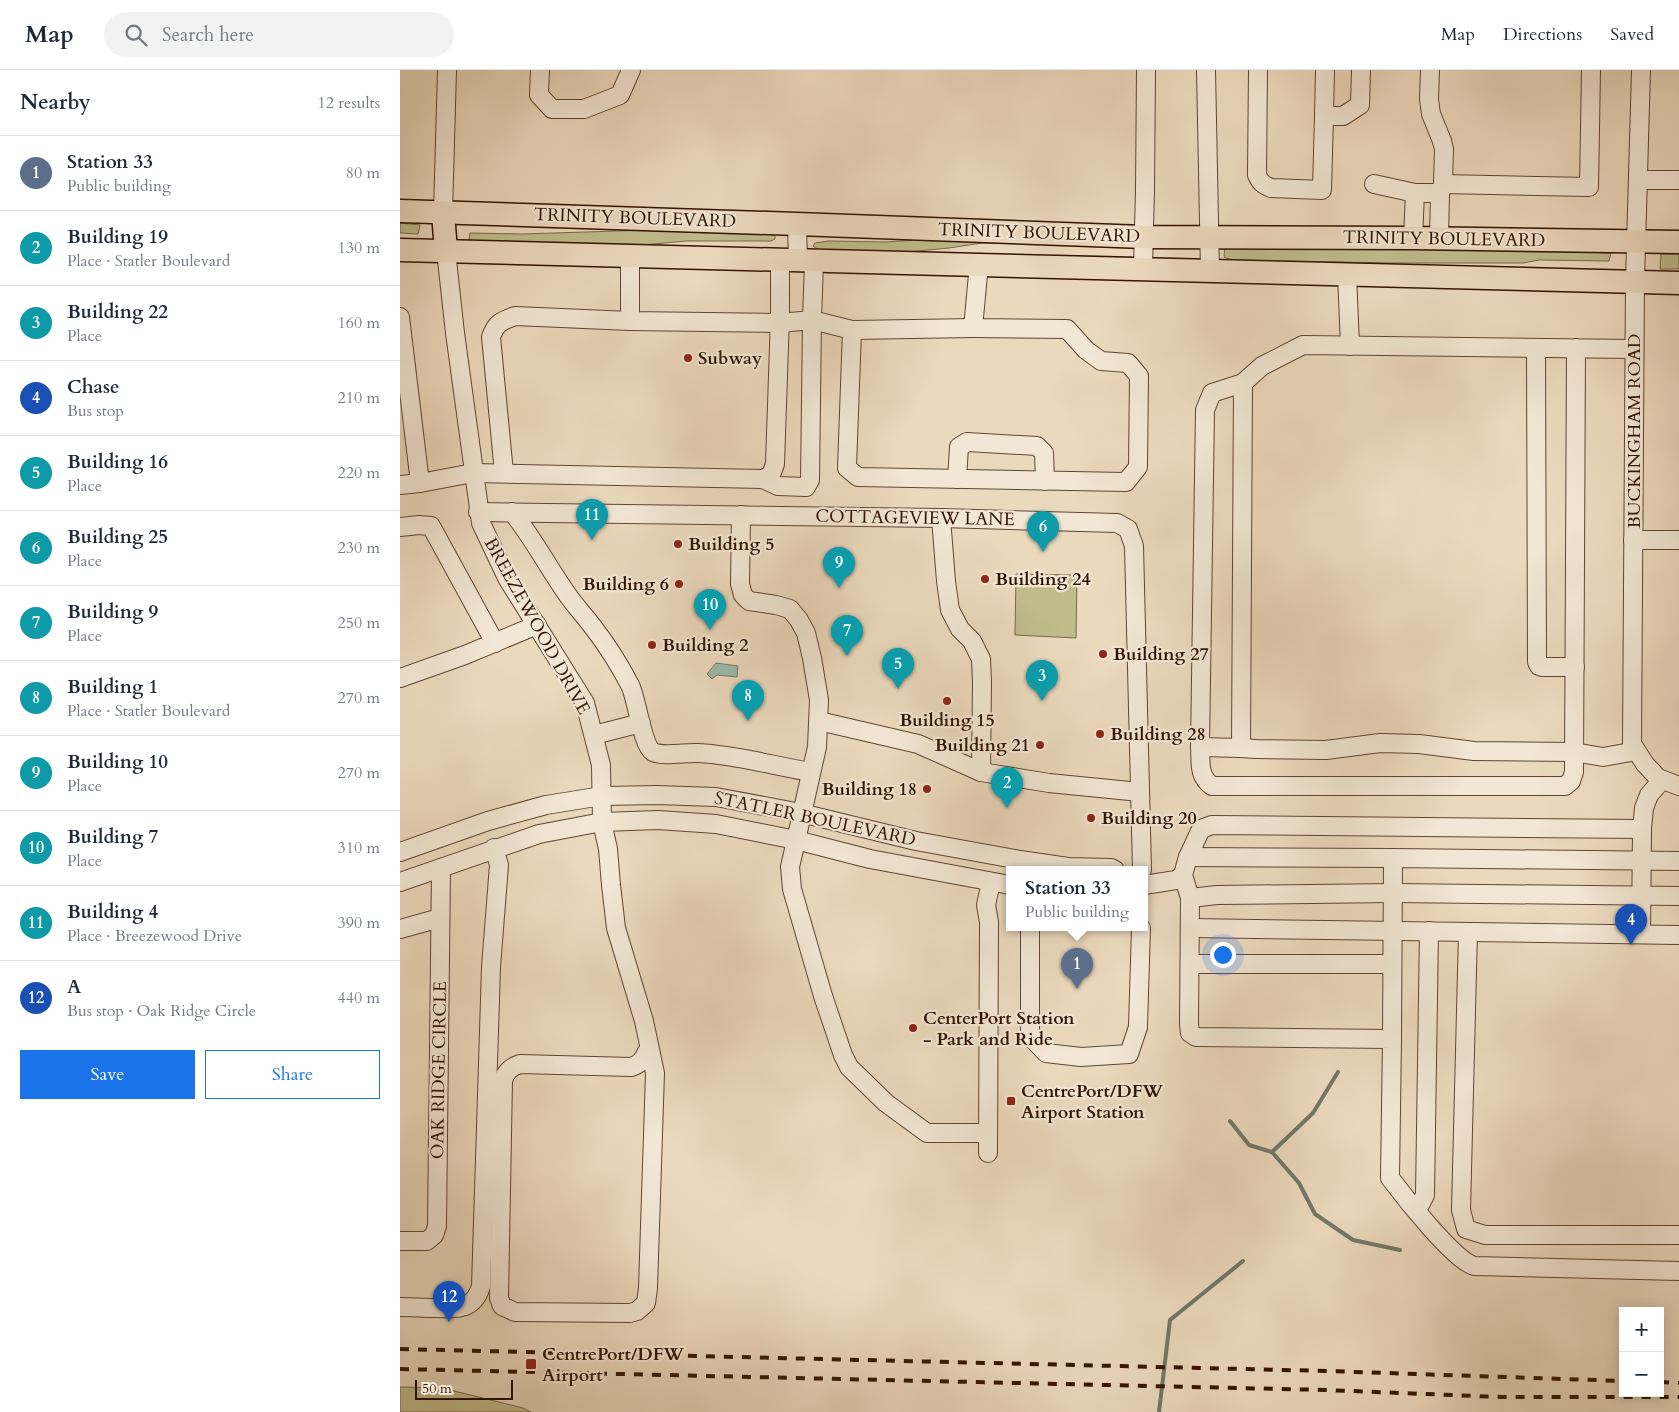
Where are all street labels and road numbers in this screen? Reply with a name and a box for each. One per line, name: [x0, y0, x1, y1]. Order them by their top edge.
street label: TRINITY BOULEVARD: [533, 202, 737, 234]
street label: TRINITY BOULEVARD: [937, 217, 1141, 249]
street label: TRINITY BOULEVARD: [1343, 225, 1545, 253]
street label: BUCKINGHAM ROAD: [1622, 334, 1647, 528]
street label: COTTAGEVIEW LANE: [815, 504, 1015, 532]
street label: BREEZEWOOD DRIVE: [478, 533, 596, 719]
street label: STATLER BOULEVARD: [712, 785, 918, 853]
street label: OAK RIDGE CIRCLE: [425, 981, 453, 1159]

